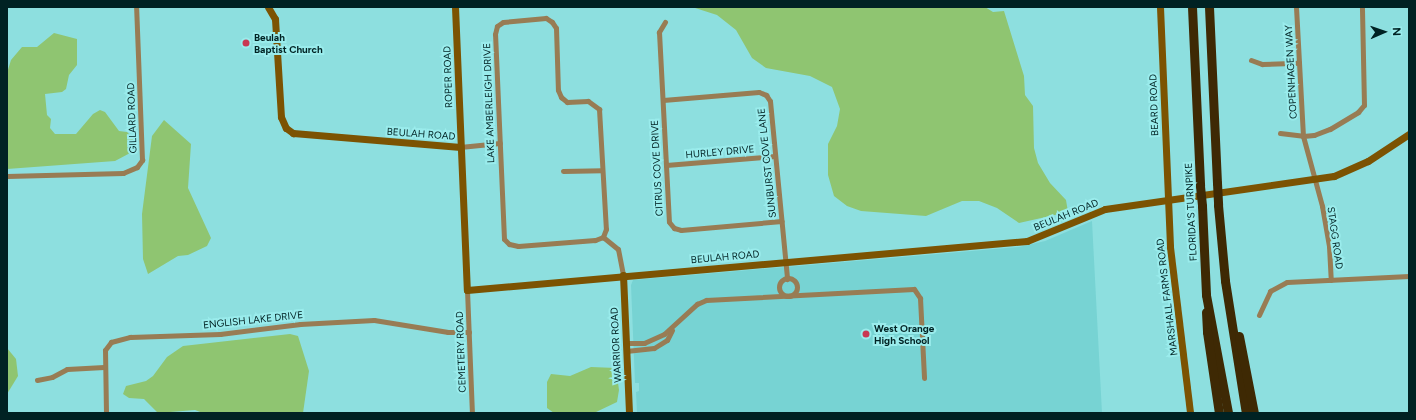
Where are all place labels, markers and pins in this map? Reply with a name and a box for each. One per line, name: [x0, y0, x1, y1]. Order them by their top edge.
place label: Beulah Baptist Church: [254, 31, 323, 54]
marker: Beulah Baptist Church: [241, 38, 251, 48]
place label: West Orange High School: [874, 322, 934, 346]
marker: West Orange High School: [861, 329, 871, 339]

